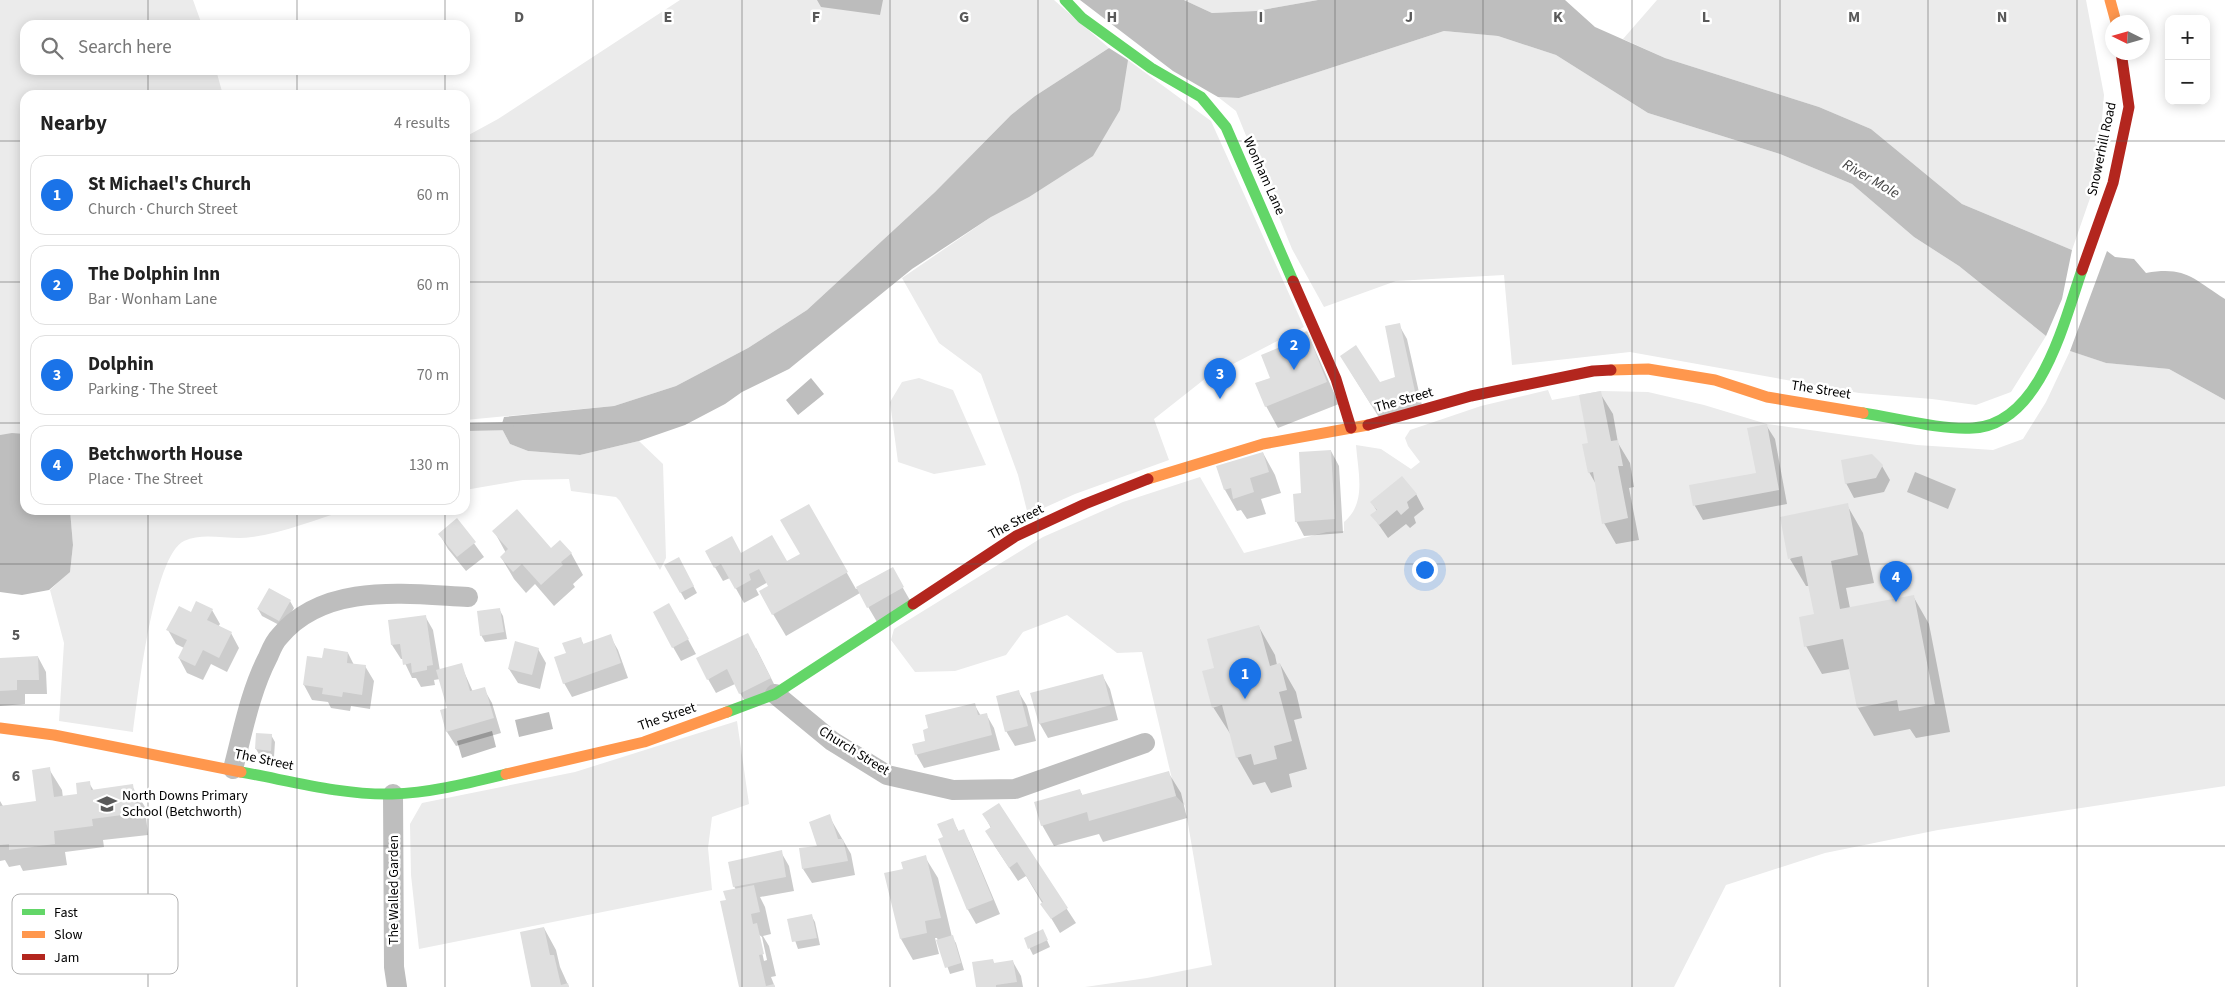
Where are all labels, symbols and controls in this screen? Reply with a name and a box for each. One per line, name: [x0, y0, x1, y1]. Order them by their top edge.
text: D: [514, 6, 524, 28]
text: E: [664, 6, 672, 28]
text: F: [812, 6, 820, 28]
text: G: [959, 6, 969, 28]
text: H: [1107, 6, 1117, 28]
text: I: [1259, 6, 1263, 28]
text: J: [1405, 6, 1413, 28]
text: K: [1553, 6, 1563, 28]
text: L: [1702, 6, 1710, 28]
text: M: [1848, 6, 1860, 28]
text: N: [1997, 6, 2007, 28]
north arrow: [2105, 15, 2150, 60]
map controls: [2165, 15, 2210, 105]
button: +: [2165, 15, 2210, 60]
search box: [20, 20, 470, 75]
icon: search: [38, 34, 66, 62]
text: Search here: [78, 34, 172, 61]
button: −: [2165, 60, 2210, 105]
street label: Snowerhill Road: [2082, 100, 2122, 198]
text: Nearby: [40, 108, 107, 138]
text: 4 results: [394, 112, 450, 134]
street label: Wonham Lane: [1238, 134, 1290, 218]
water label: River Mole: [1838, 154, 1904, 204]
text: St Michael's Church: [88, 171, 251, 198]
text: 1: [53, 184, 61, 206]
text: 60 m: [417, 184, 449, 206]
text: Church · Church Street: [88, 198, 238, 220]
text: The Dolphin Inn: [88, 261, 220, 288]
text: 2: [53, 274, 61, 296]
text: 60 m: [417, 274, 449, 296]
text: Bar · Wonham Lane: [88, 288, 217, 310]
pin: 2: [1278, 329, 1310, 370]
text: Dolphin: [88, 351, 154, 378]
pin: 3: [1204, 358, 1236, 399]
text: 3: [53, 364, 61, 386]
text: 70 m: [417, 364, 449, 386]
street label: The Street: [1790, 375, 1852, 405]
text: Parking · The Street: [88, 378, 218, 400]
street label: The Street: [1372, 382, 1436, 418]
text: Betchworth House: [88, 441, 243, 468]
text: 4: [53, 454, 61, 476]
text: 130 m: [409, 454, 449, 476]
text: Place · The Street: [88, 468, 203, 490]
street label: The Street: [985, 499, 1047, 545]
your location: [1412, 557, 1438, 583]
pin: 4: [1880, 561, 1912, 602]
text: 5: [12, 624, 20, 646]
pin: 1: [1229, 658, 1261, 699]
street label: The Street: [635, 698, 699, 736]
street label: Church Street: [815, 721, 893, 781]
street label: The Street: [233, 744, 296, 776]
text: 6: [12, 765, 20, 787]
place label: North Downs Primary School (Betchworth): [122, 786, 248, 822]
school or university icon: North Downs Primary School (Betchworth): [96, 793, 118, 815]
street label: The Walled Garden: [384, 835, 404, 945]
legend: [12, 894, 178, 974]
text: Fast: [54, 903, 78, 923]
text: Slow: [54, 925, 83, 945]
text: Jam: [54, 948, 79, 968]

